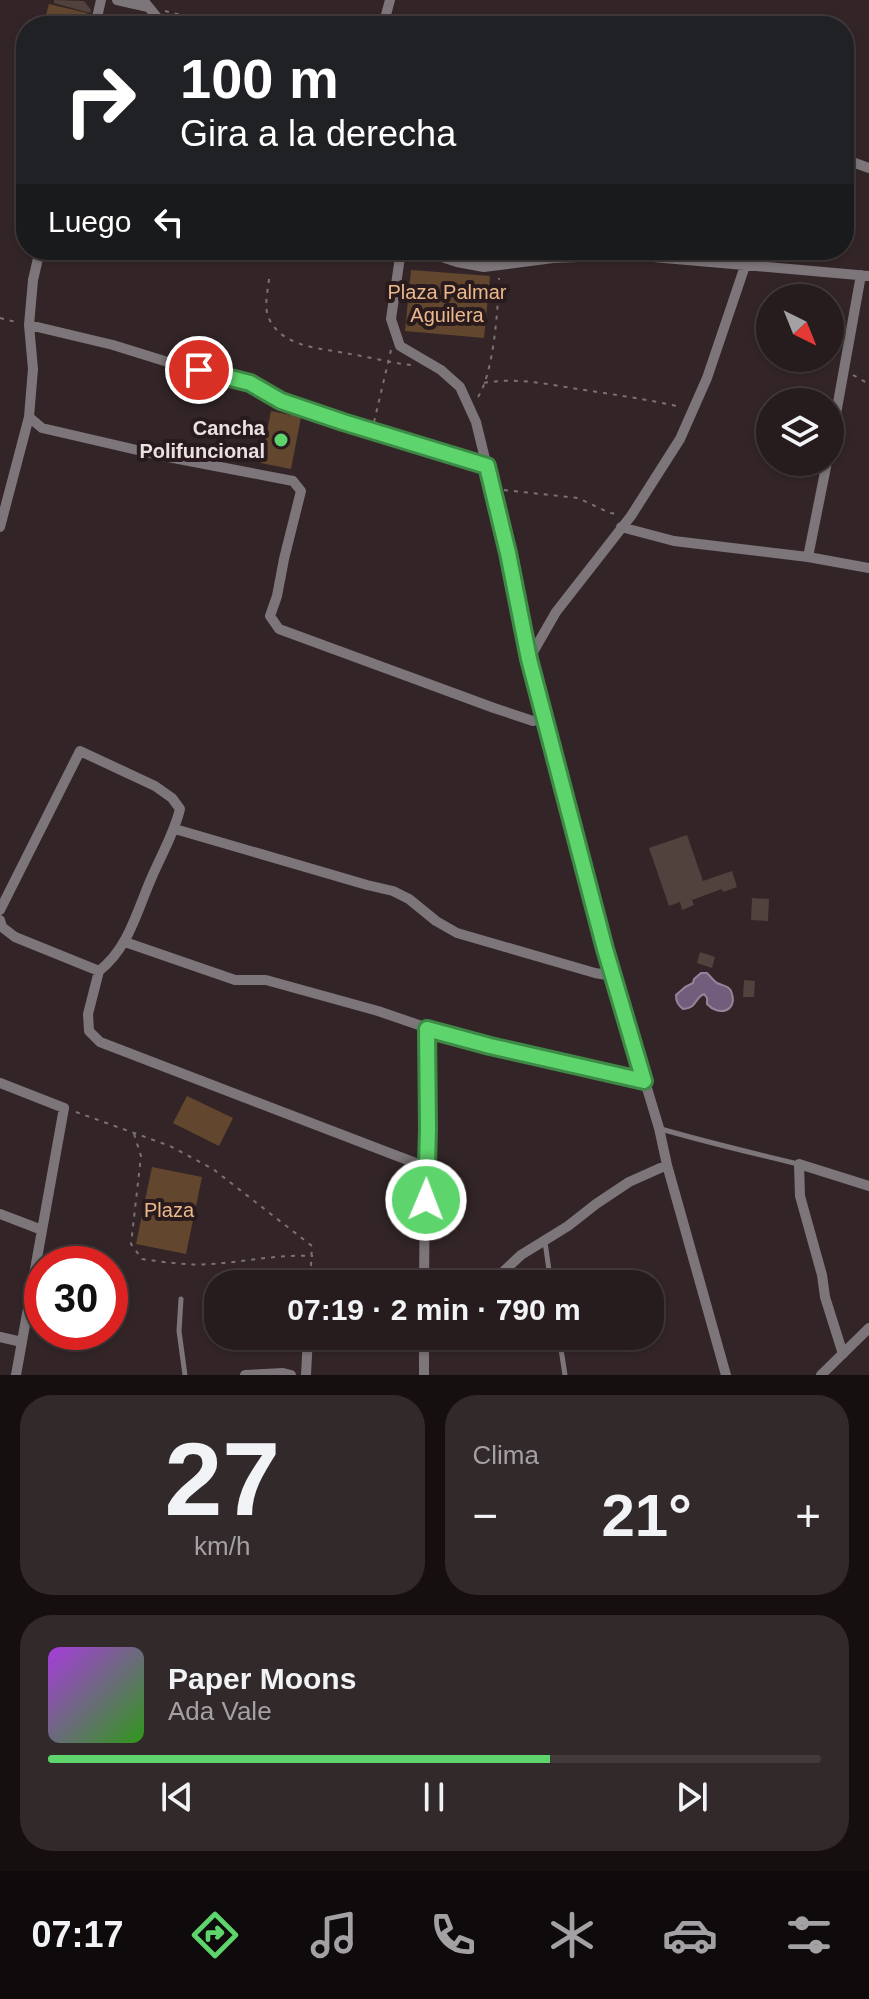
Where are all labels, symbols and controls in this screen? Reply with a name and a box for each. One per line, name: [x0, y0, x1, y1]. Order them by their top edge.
text: 100 m: [180, 47, 339, 110]
icon: right: [48, 48, 152, 152]
text: Gira a la derecha: [180, 113, 456, 154]
icon: left: [147, 200, 191, 244]
text: Luego: [48, 205, 131, 238]
park label: Plaza Palmar Aguilera: [388, 281, 507, 326]
north arrow: [756, 284, 844, 372]
map controls: [756, 284, 844, 476]
pin: [165, 336, 233, 404]
icon: arrive: [177, 348, 221, 392]
button: layers: [756, 388, 844, 476]
place label: Cancha Polifuncional: [139, 417, 266, 462]
marker: Cancha Polifuncional: [272, 431, 290, 449]
position arrow: [384, 1158, 468, 1242]
park label: Plaza: [144, 1199, 195, 1221]
speed limit sign: 30: [24, 1246, 128, 1350]
text: 07:19 · 2 min · 790 m: [287, 1293, 581, 1326]
text: 27: [164, 1421, 280, 1537]
text: Clima: [473, 1440, 539, 1470]
text: 21°: [601, 1482, 692, 1549]
text: −: [473, 1491, 498, 1540]
text: +: [795, 1491, 821, 1540]
text: km/h: [194, 1531, 250, 1561]
text: Paper Moons: [168, 1662, 356, 1695]
text: Ada Vale: [168, 1696, 272, 1726]
icon: previous: [155, 1775, 199, 1819]
icon: pause: [412, 1775, 456, 1819]
icon: next: [670, 1775, 714, 1819]
icon: directions: [187, 1907, 243, 1963]
icon: music: [306, 1907, 362, 1963]
icon: phone: [425, 1907, 481, 1963]
icon: climate: [544, 1907, 600, 1963]
icon: car: [662, 1907, 718, 1963]
icon: filters: [781, 1907, 837, 1963]
text: 07:17: [31, 1914, 124, 1955]

